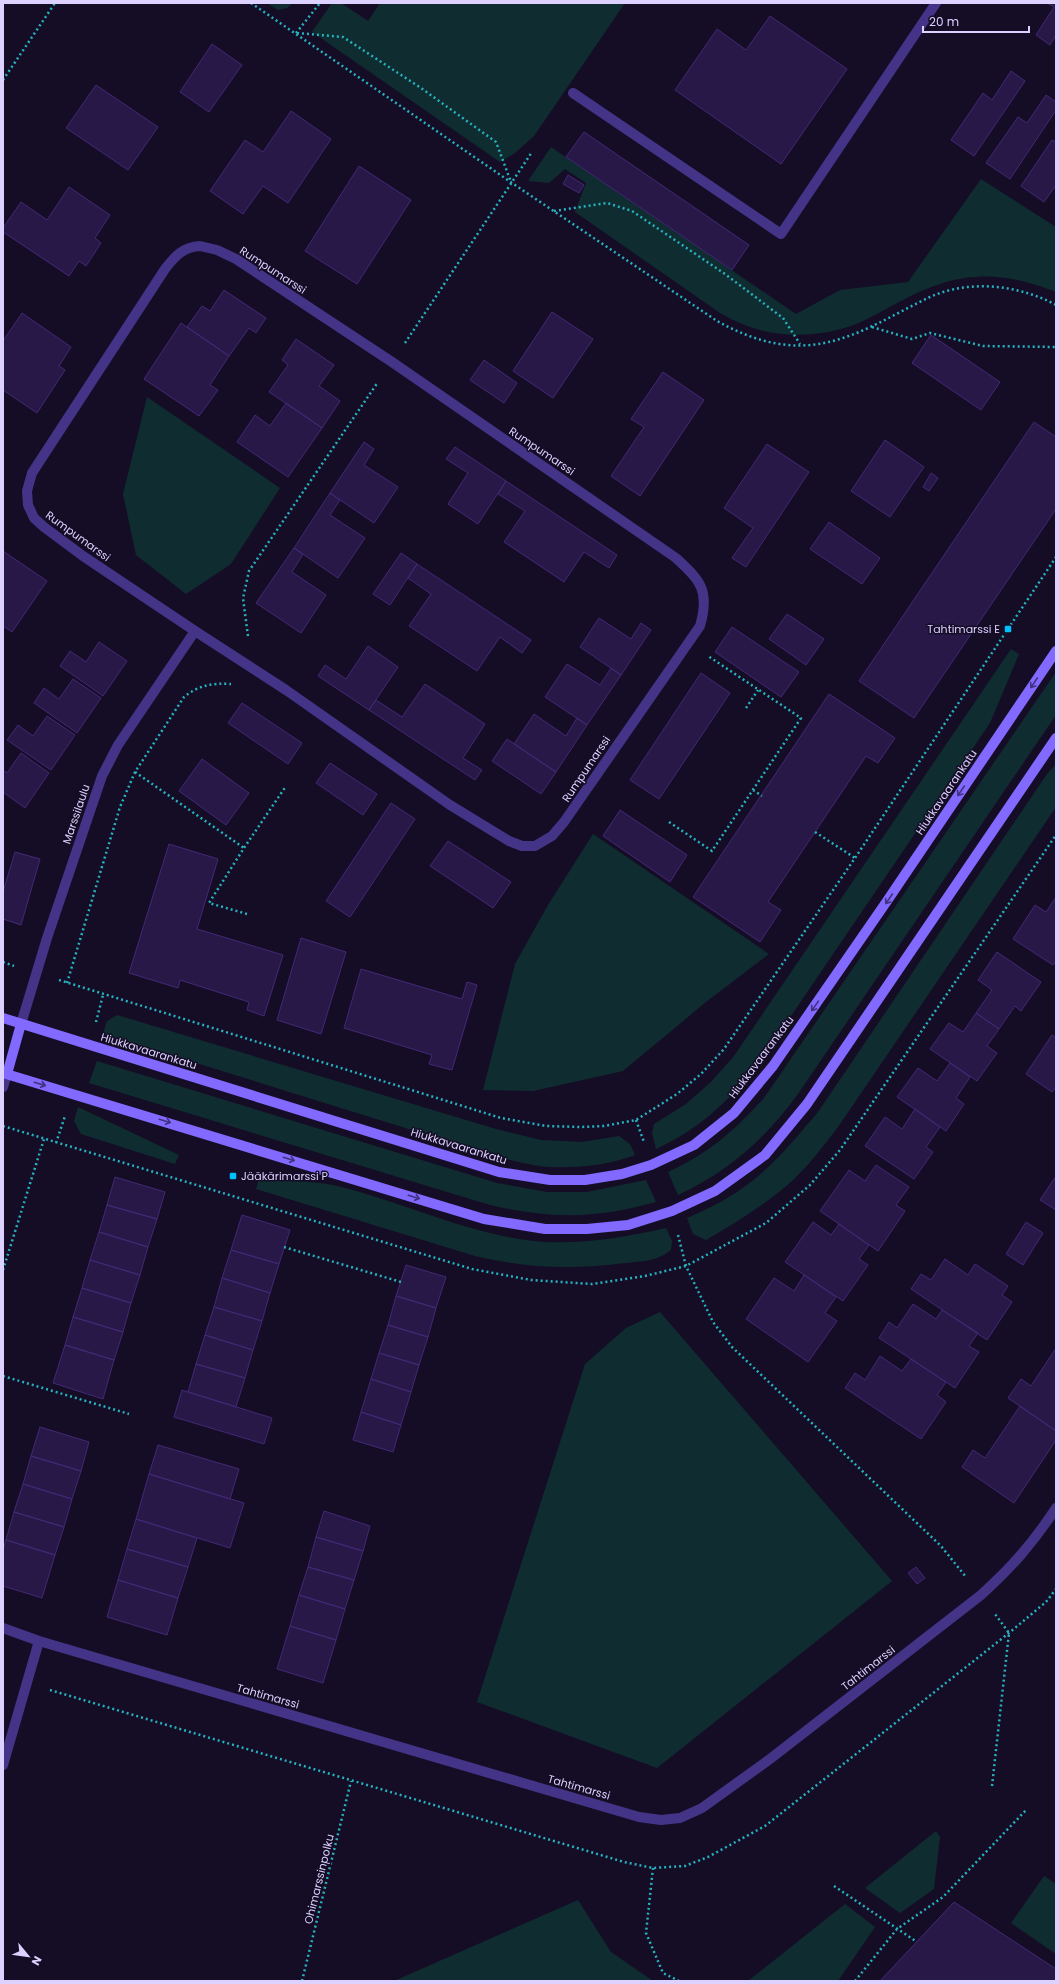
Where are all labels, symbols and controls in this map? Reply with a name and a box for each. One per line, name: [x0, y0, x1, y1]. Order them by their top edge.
scale bar: [923, 8, 1029, 34]
text: 20 m: [929, 13, 959, 30]
street label: Rumpumarssi: [237, 242, 310, 298]
street label: Rumpumarssi: [506, 423, 578, 479]
street label: Rumpumarssi: [42, 507, 114, 565]
place label: Tahtimarssi E: [927, 621, 1000, 637]
marker: Tahtimarssi E: [1003, 624, 1013, 634]
one-way arrow: [1030, 678, 1038, 689]
street label: Rumpumarssi: [558, 733, 614, 805]
street label: Hiukkavaarankatu: [911, 746, 981, 838]
street label: Marssilaulu: [58, 782, 94, 846]
one-way arrow: [957, 785, 965, 796]
one-way arrow: [885, 893, 893, 904]
one-way arrow: [810, 1000, 819, 1011]
street label: Hiukkavaarankatu: [725, 1012, 797, 1102]
street label: Hiukkavaarankatu: [99, 1029, 199, 1073]
one-way arrow: [34, 1081, 47, 1088]
one-way arrow: [159, 1118, 171, 1126]
street label: Hiukkavaarankatu: [409, 1124, 509, 1168]
one-way arrow: [282, 1156, 295, 1163]
place label: Jääkärimarssi P: [241, 1168, 328, 1184]
marker: Jääkärimarssi P: [228, 1171, 238, 1181]
one-way arrow: [407, 1194, 420, 1201]
street label: Tahtimarssi: [838, 1642, 898, 1694]
street label: Tahtimarssi: [235, 1679, 301, 1713]
street label: Tahtimarssi: [546, 1770, 612, 1804]
street label: Ohimarssinpolku: [300, 1832, 338, 1926]
north arrow: [8, 1936, 48, 1976]
text: N: [28, 1953, 46, 1968]

